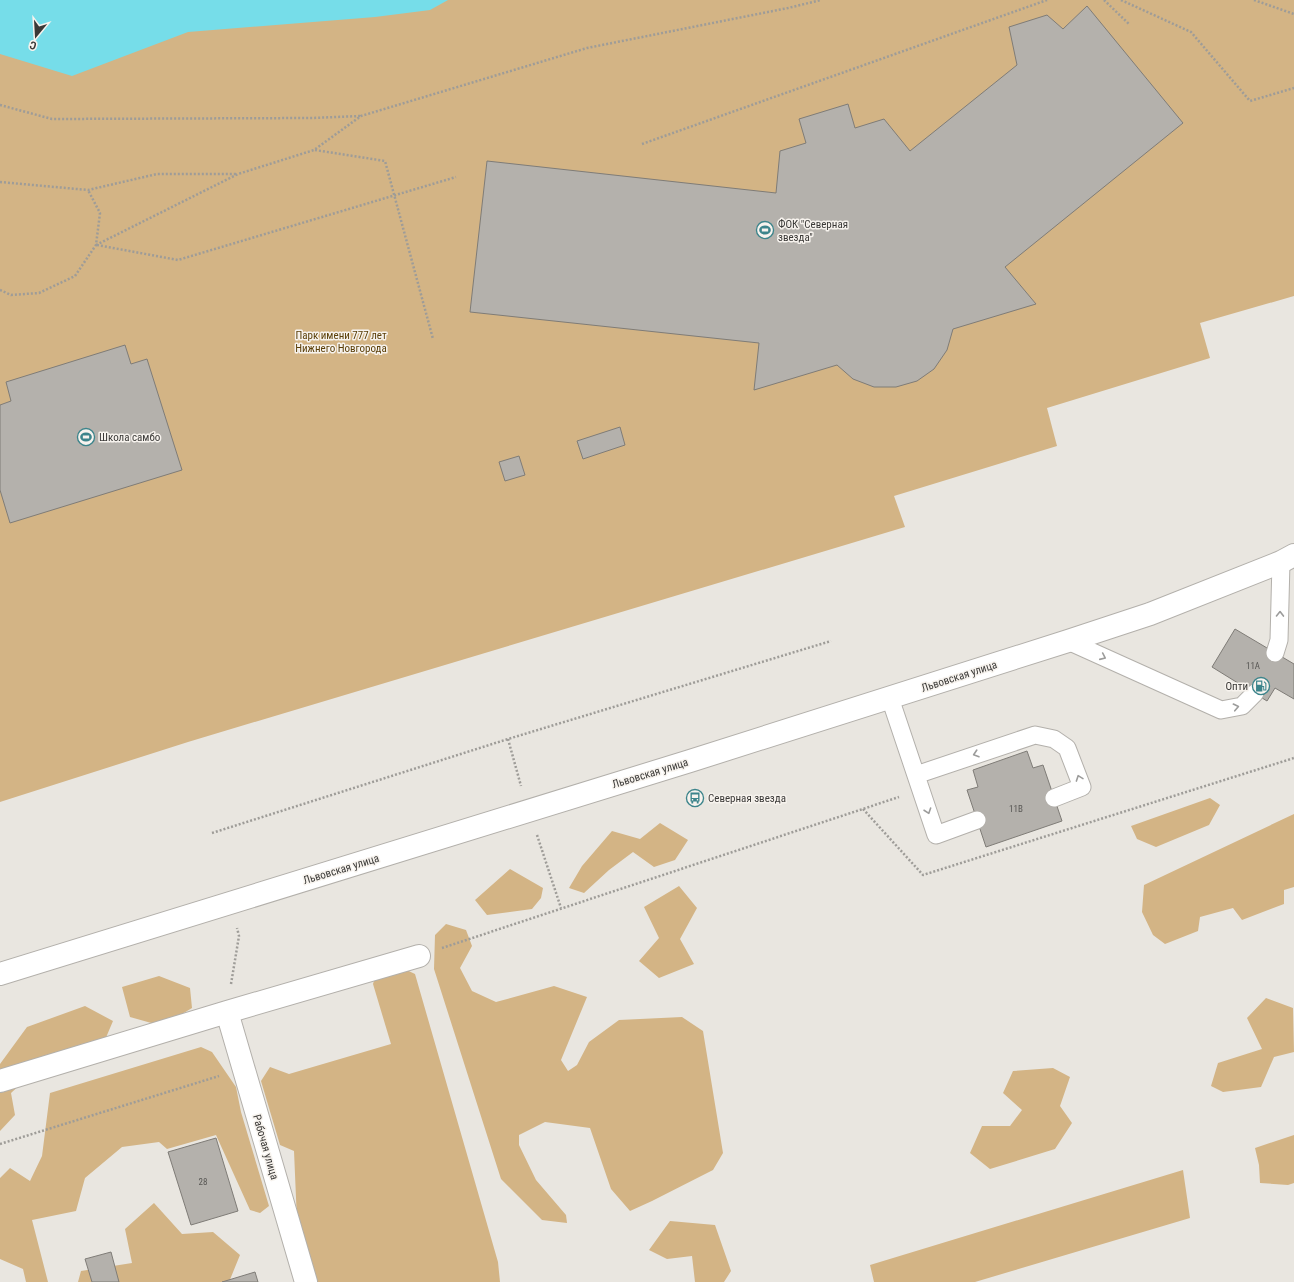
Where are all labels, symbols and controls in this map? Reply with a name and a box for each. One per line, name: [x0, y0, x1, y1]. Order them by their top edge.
north arrow: [16, 16, 56, 56]
text: С: [28, 38, 38, 52]
place label: ФОК "Северная звезда": [778, 218, 848, 244]
sports icon: ФОК "Северная звезда": [755, 220, 775, 240]
park label: Парк имени 777 лет Нижнего Новгорода: [295, 329, 387, 355]
sports icon: Школа самбо: [76, 427, 96, 447]
place label: Школа самбо: [99, 431, 161, 444]
one-way arrow: [1276, 611, 1284, 617]
one-way arrow: [1099, 652, 1107, 660]
street label: Львовская улица: [920, 658, 999, 695]
house number: 11А: [1246, 661, 1260, 671]
fuel station icon: Опти: [1251, 676, 1271, 696]
place label: Опти: [1226, 680, 1248, 693]
one-way arrow: [1232, 703, 1239, 711]
one-way arrow: [973, 750, 980, 758]
street label: Львовская улица: [611, 756, 690, 791]
one-way arrow: [1075, 775, 1083, 782]
bus stop icon: Северная звезда: [685, 788, 705, 808]
place label: Северная звезда: [708, 792, 786, 805]
house number: 11В: [1009, 804, 1023, 814]
one-way arrow: [923, 808, 932, 815]
street label: Львовская улица: [302, 852, 381, 887]
street label: Рабочая улица: [250, 1113, 281, 1181]
house number: 28: [199, 1177, 207, 1187]

